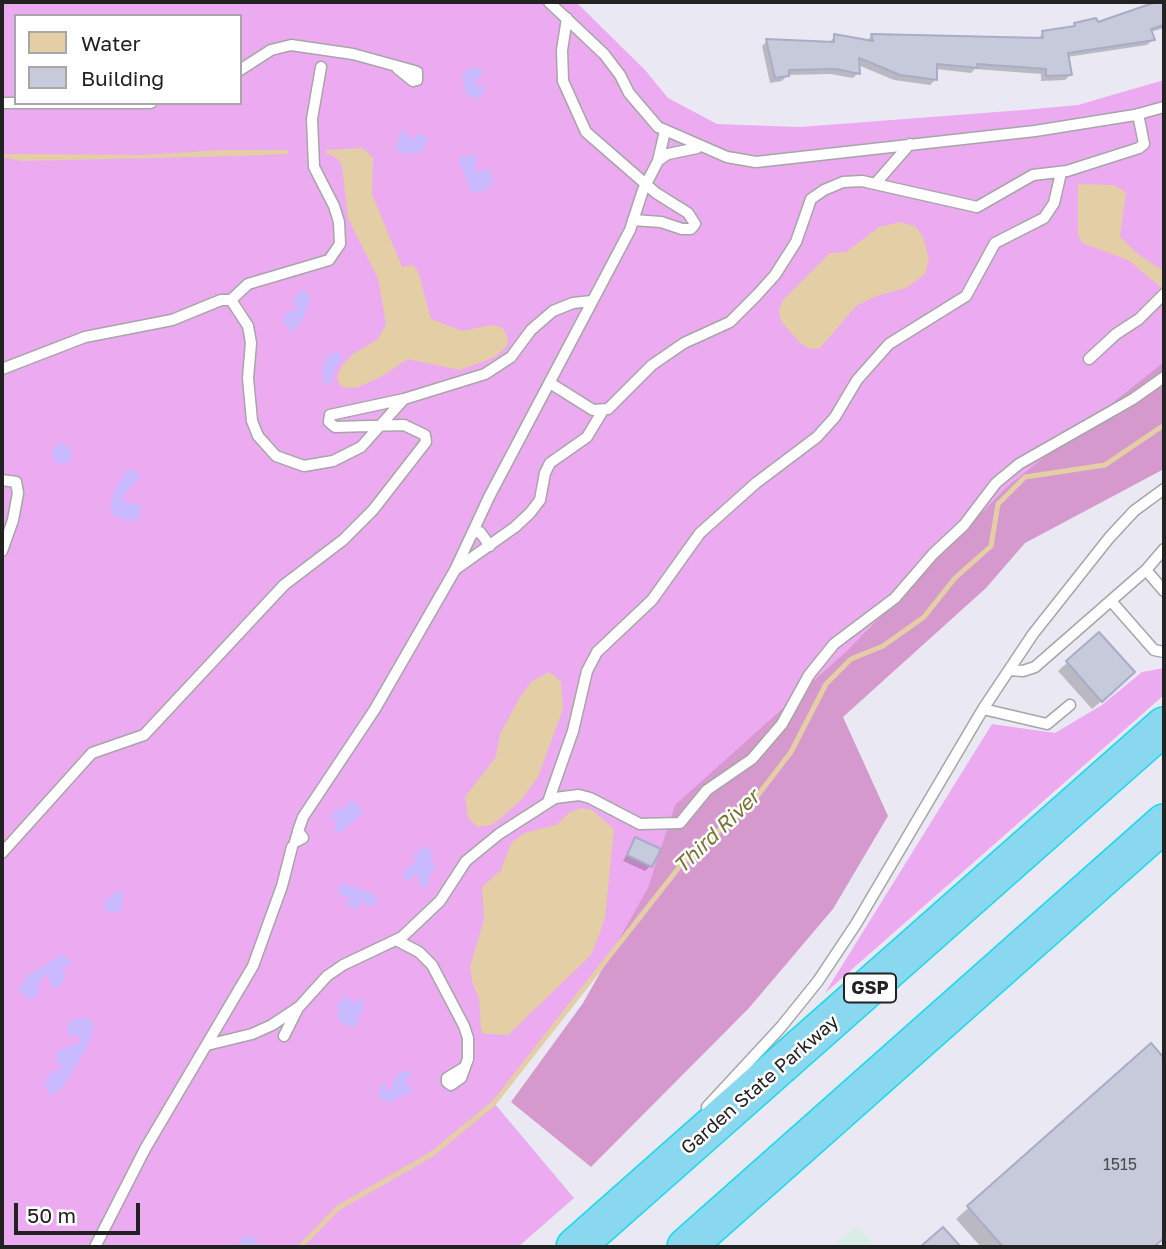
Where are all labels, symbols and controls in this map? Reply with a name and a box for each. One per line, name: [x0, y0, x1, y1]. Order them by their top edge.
legend: [14, 14, 242, 105]
text: Water: [81, 30, 141, 56]
text: Building: [81, 65, 164, 91]
water label: Third River: [669, 785, 765, 879]
road number: GSP: [844, 973, 896, 1002]
street label: Garden State Parkway: [677, 1010, 843, 1160]
house number: 1515: [1103, 1155, 1137, 1175]
scale bar: [18, 1190, 144, 1234]
text: 50 m: [27, 1202, 76, 1228]

